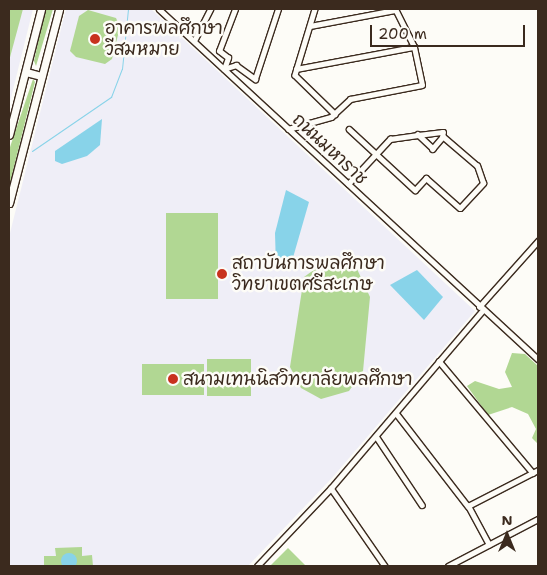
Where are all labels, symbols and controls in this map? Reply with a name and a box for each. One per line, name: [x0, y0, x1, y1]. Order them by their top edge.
scale bar: [372, 15, 527, 47]
place label: อาคารพลศึกษา วีสมหมาย: [105, 18, 223, 60]
text: 200 m: [378, 24, 427, 44]
marker: อาคารพลศึกษา วีสมหมาย: [89, 33, 101, 45]
street label: ถนนมหาราช: [288, 109, 372, 189]
place label: สถาบันการพลศึกษา วิทยาเขตศรีสะเกษ: [232, 253, 385, 296]
marker: สถาบันการพลศึกษา วิทยาเขตศรีสะเกษ: [216, 268, 228, 280]
place label: สนามเทนนิสวิทยาลัยพลศึกษา: [183, 368, 413, 390]
marker: สนามเทนนิสวิทยาลัยพลศึกษา: [167, 373, 179, 385]
north arrow: [482, 510, 532, 560]
text: N: [501, 511, 513, 529]

